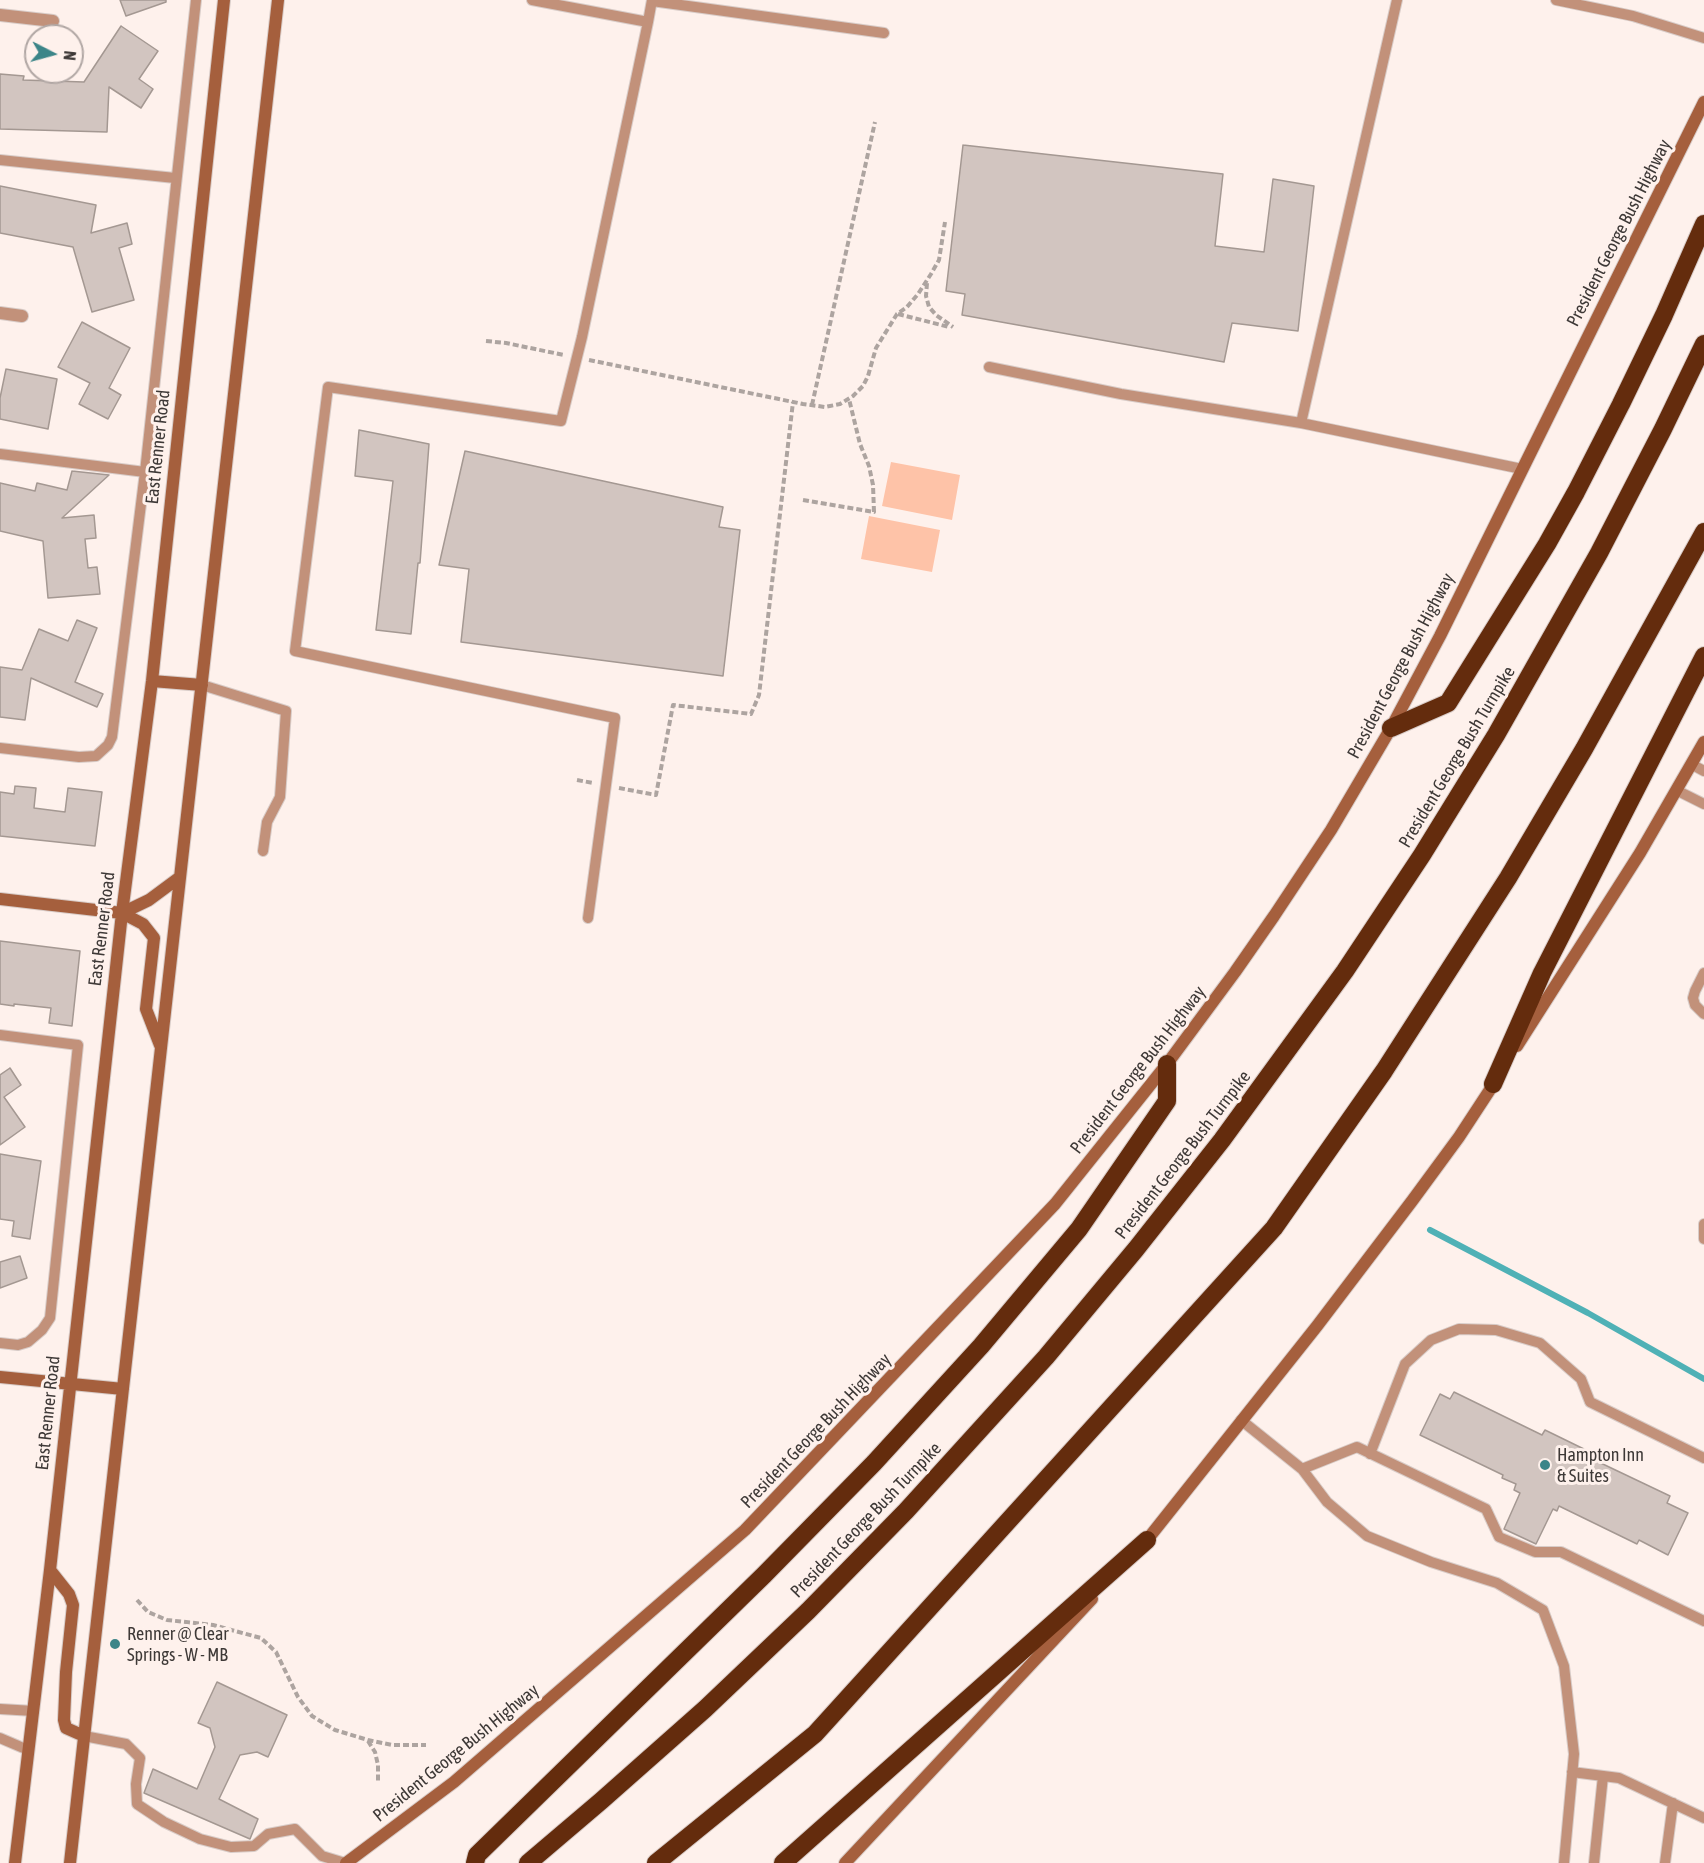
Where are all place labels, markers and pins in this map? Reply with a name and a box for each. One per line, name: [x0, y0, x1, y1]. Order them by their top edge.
place label: Hampton Inn & Suites: [1557, 1444, 1644, 1486]
marker: Hampton Inn & Suites: [1538, 1458, 1552, 1472]
place label: Renner @ Clear Springs - W - MB: [127, 1623, 229, 1666]
marker: Renner @ Clear Springs - W - MB: [108, 1637, 122, 1651]

